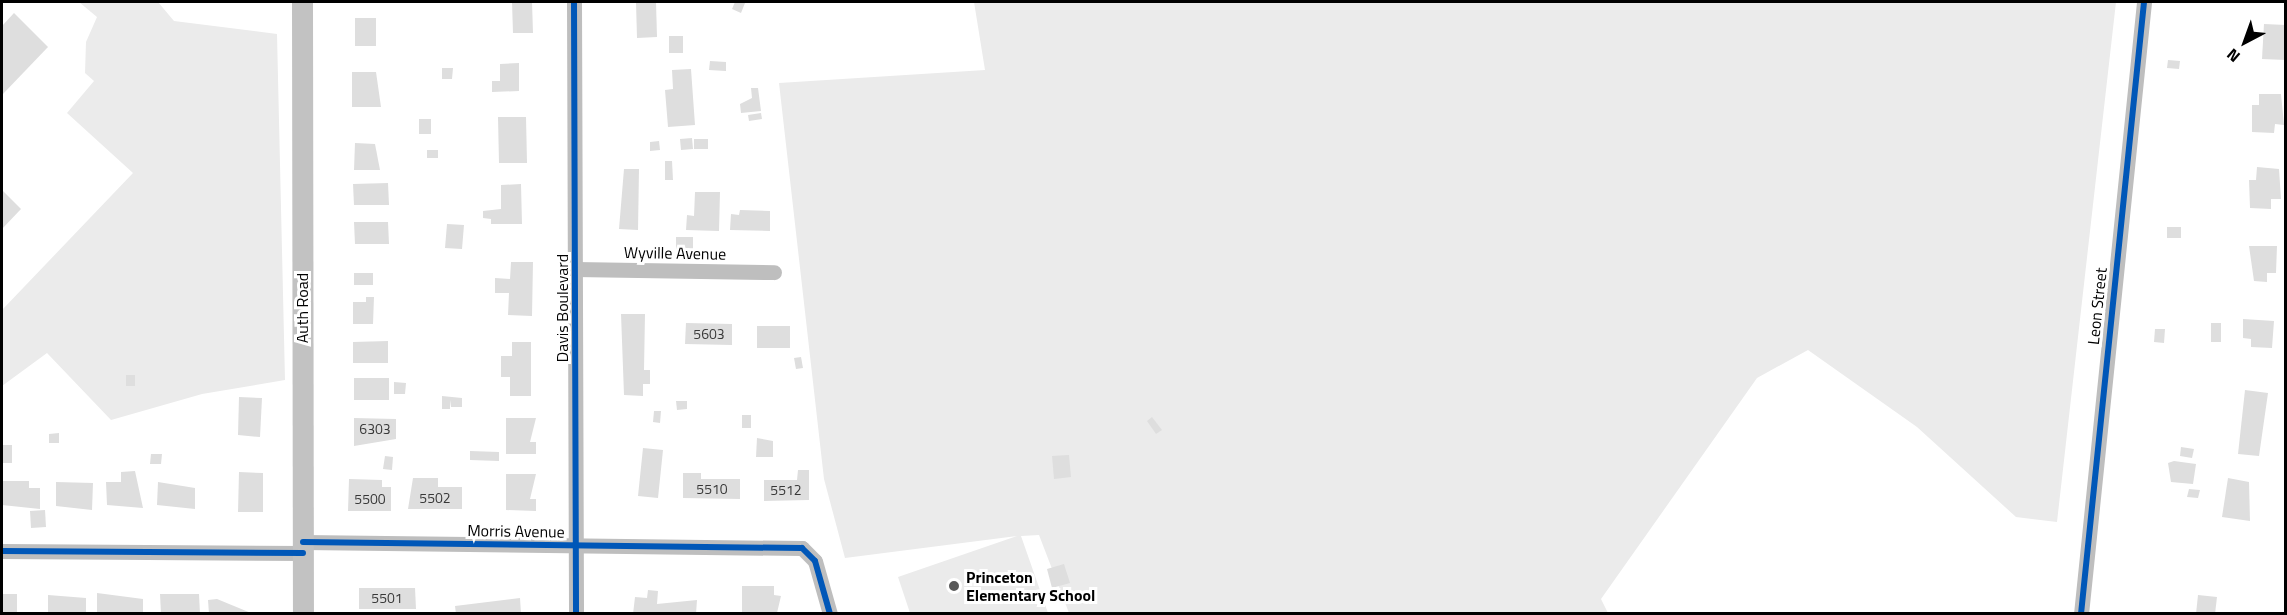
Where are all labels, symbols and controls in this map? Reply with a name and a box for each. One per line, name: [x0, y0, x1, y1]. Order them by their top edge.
north arrow: [2215, 12, 2275, 72]
text: N: [2221, 43, 2245, 68]
street label: Wyville Avenue: [624, 243, 726, 263]
street label: Davis Boulevard: [552, 254, 572, 362]
street label: Leon Street: [2083, 266, 2111, 346]
street label: Auth Road: [292, 273, 312, 343]
house number: 5603: [693, 326, 725, 342]
house number: 6303: [359, 421, 391, 437]
house number: 5510: [696, 481, 728, 497]
house number: 5512: [770, 482, 802, 498]
house number: 5502: [419, 490, 451, 506]
house number: 5500: [354, 491, 386, 507]
street label: Morris Avenue: [467, 521, 565, 541]
place label: Princeton Elementary School: [966, 567, 1095, 605]
marker: Princeton Elementary School: [947, 579, 961, 593]
house number: 5501: [371, 590, 403, 606]

